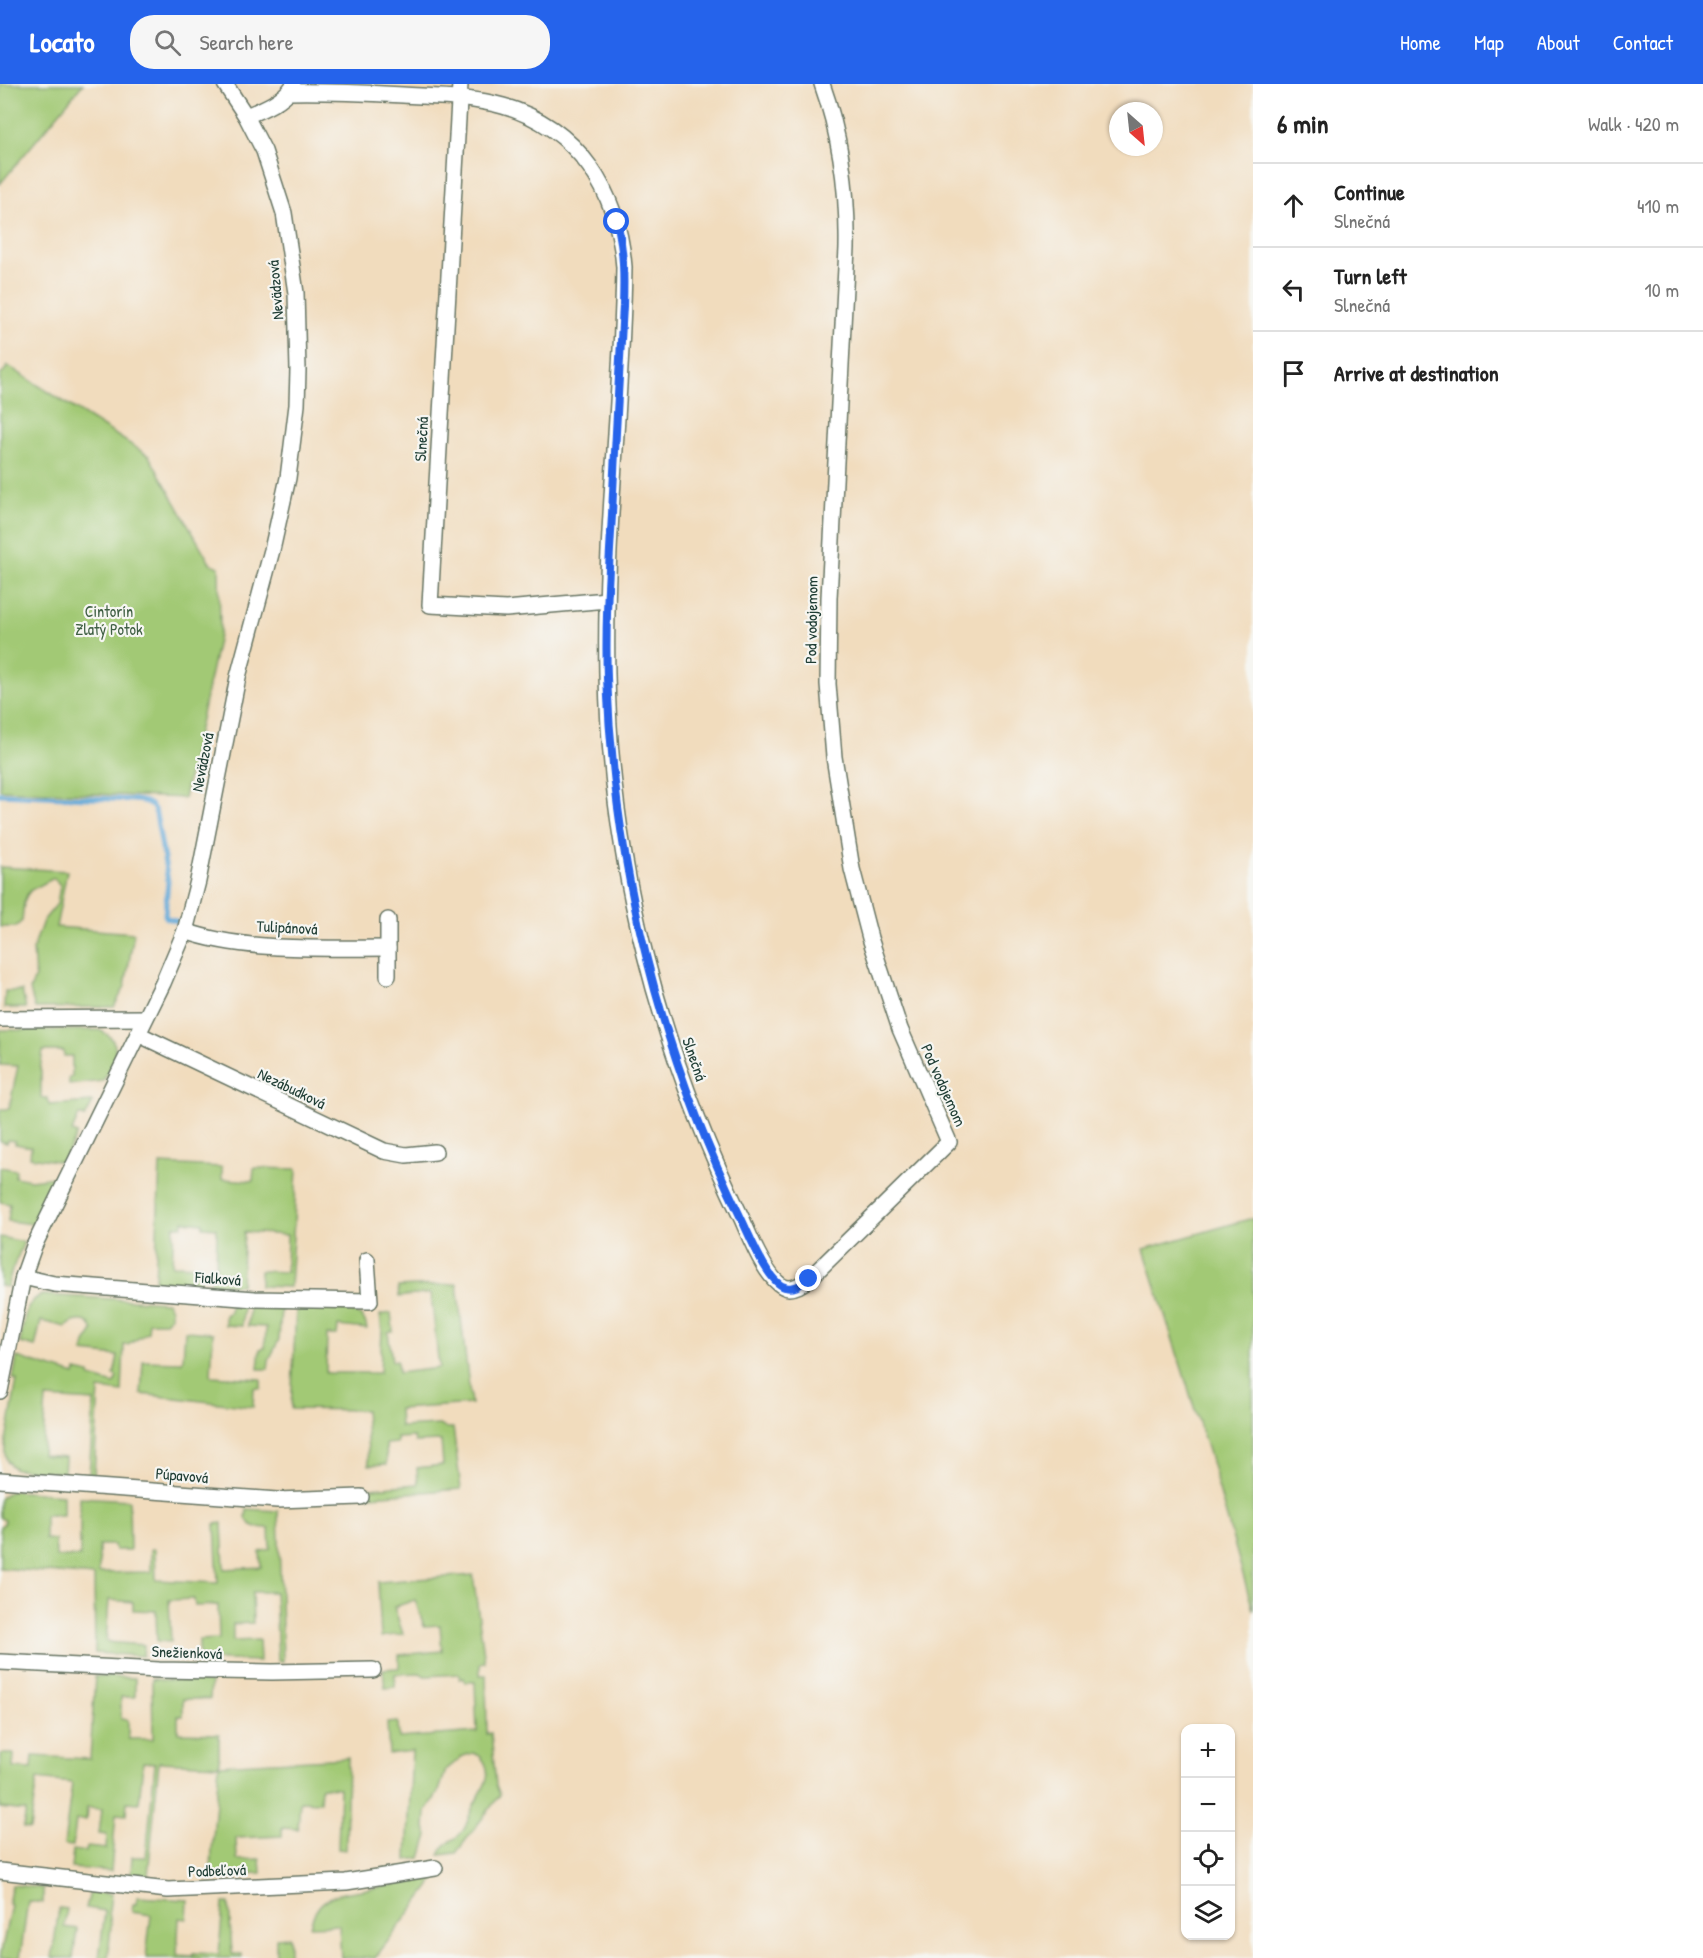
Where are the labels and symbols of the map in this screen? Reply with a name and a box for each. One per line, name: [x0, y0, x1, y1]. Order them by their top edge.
north arrow: [1109, 102, 1163, 156]
route start: [603, 208, 629, 234]
street label: Nevädzová: [261, 259, 289, 321]
street label: Slnečná: [409, 416, 433, 462]
street label: Pod vodojemom: [799, 576, 823, 664]
park label: Cintorín Zlatý Potok: [75, 600, 143, 640]
street label: Nevädzová: [186, 731, 218, 793]
street label: Tulipánová: [256, 914, 318, 940]
street label: Slnečná: [677, 1034, 713, 1084]
street label: Pod vodojemom: [916, 1040, 972, 1130]
street label: Nezábudková: [254, 1062, 330, 1114]
street label: Fialková: [193, 1265, 242, 1291]
route end: [795, 1265, 821, 1291]
street label: Púpavová: [155, 1462, 209, 1488]
street label: Snežienková: [151, 1640, 223, 1664]
street label: Podbeľová: [188, 1858, 246, 1882]

